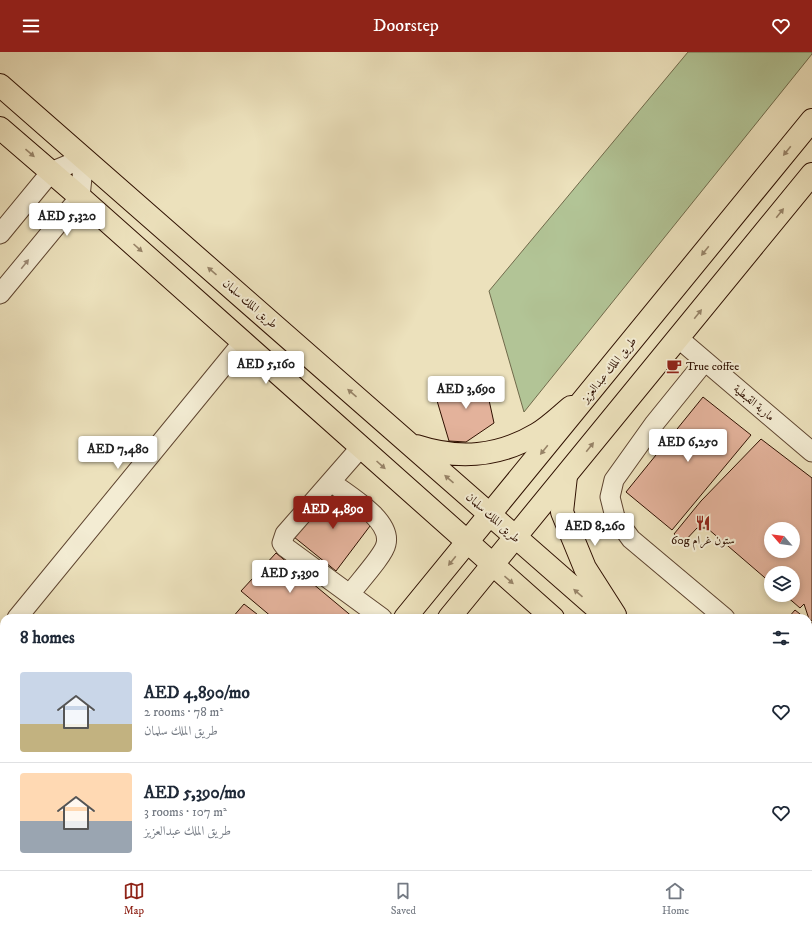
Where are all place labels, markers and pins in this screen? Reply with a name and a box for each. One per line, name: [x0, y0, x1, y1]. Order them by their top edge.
pin: AED 5,320: [21, 203, 113, 237]
pin: AED 5,160: [220, 351, 312, 385]
cafe icon: True coffee: [665, 357, 683, 375]
place label: True coffee: [686, 359, 739, 374]
pin: AED 3,690: [420, 376, 512, 410]
pin: AED 6,250: [642, 429, 734, 463]
pin: AED 7,480: [72, 436, 164, 470]
pin: AED 4,890: [287, 496, 379, 530]
pin: AED 8,260: [549, 513, 641, 547]
restaurant icon: 60g ستون غرام: [694, 514, 712, 532]
place label: 60g ستون غرام: [671, 533, 735, 551]
pin: AED 5,390: [244, 560, 336, 594]

